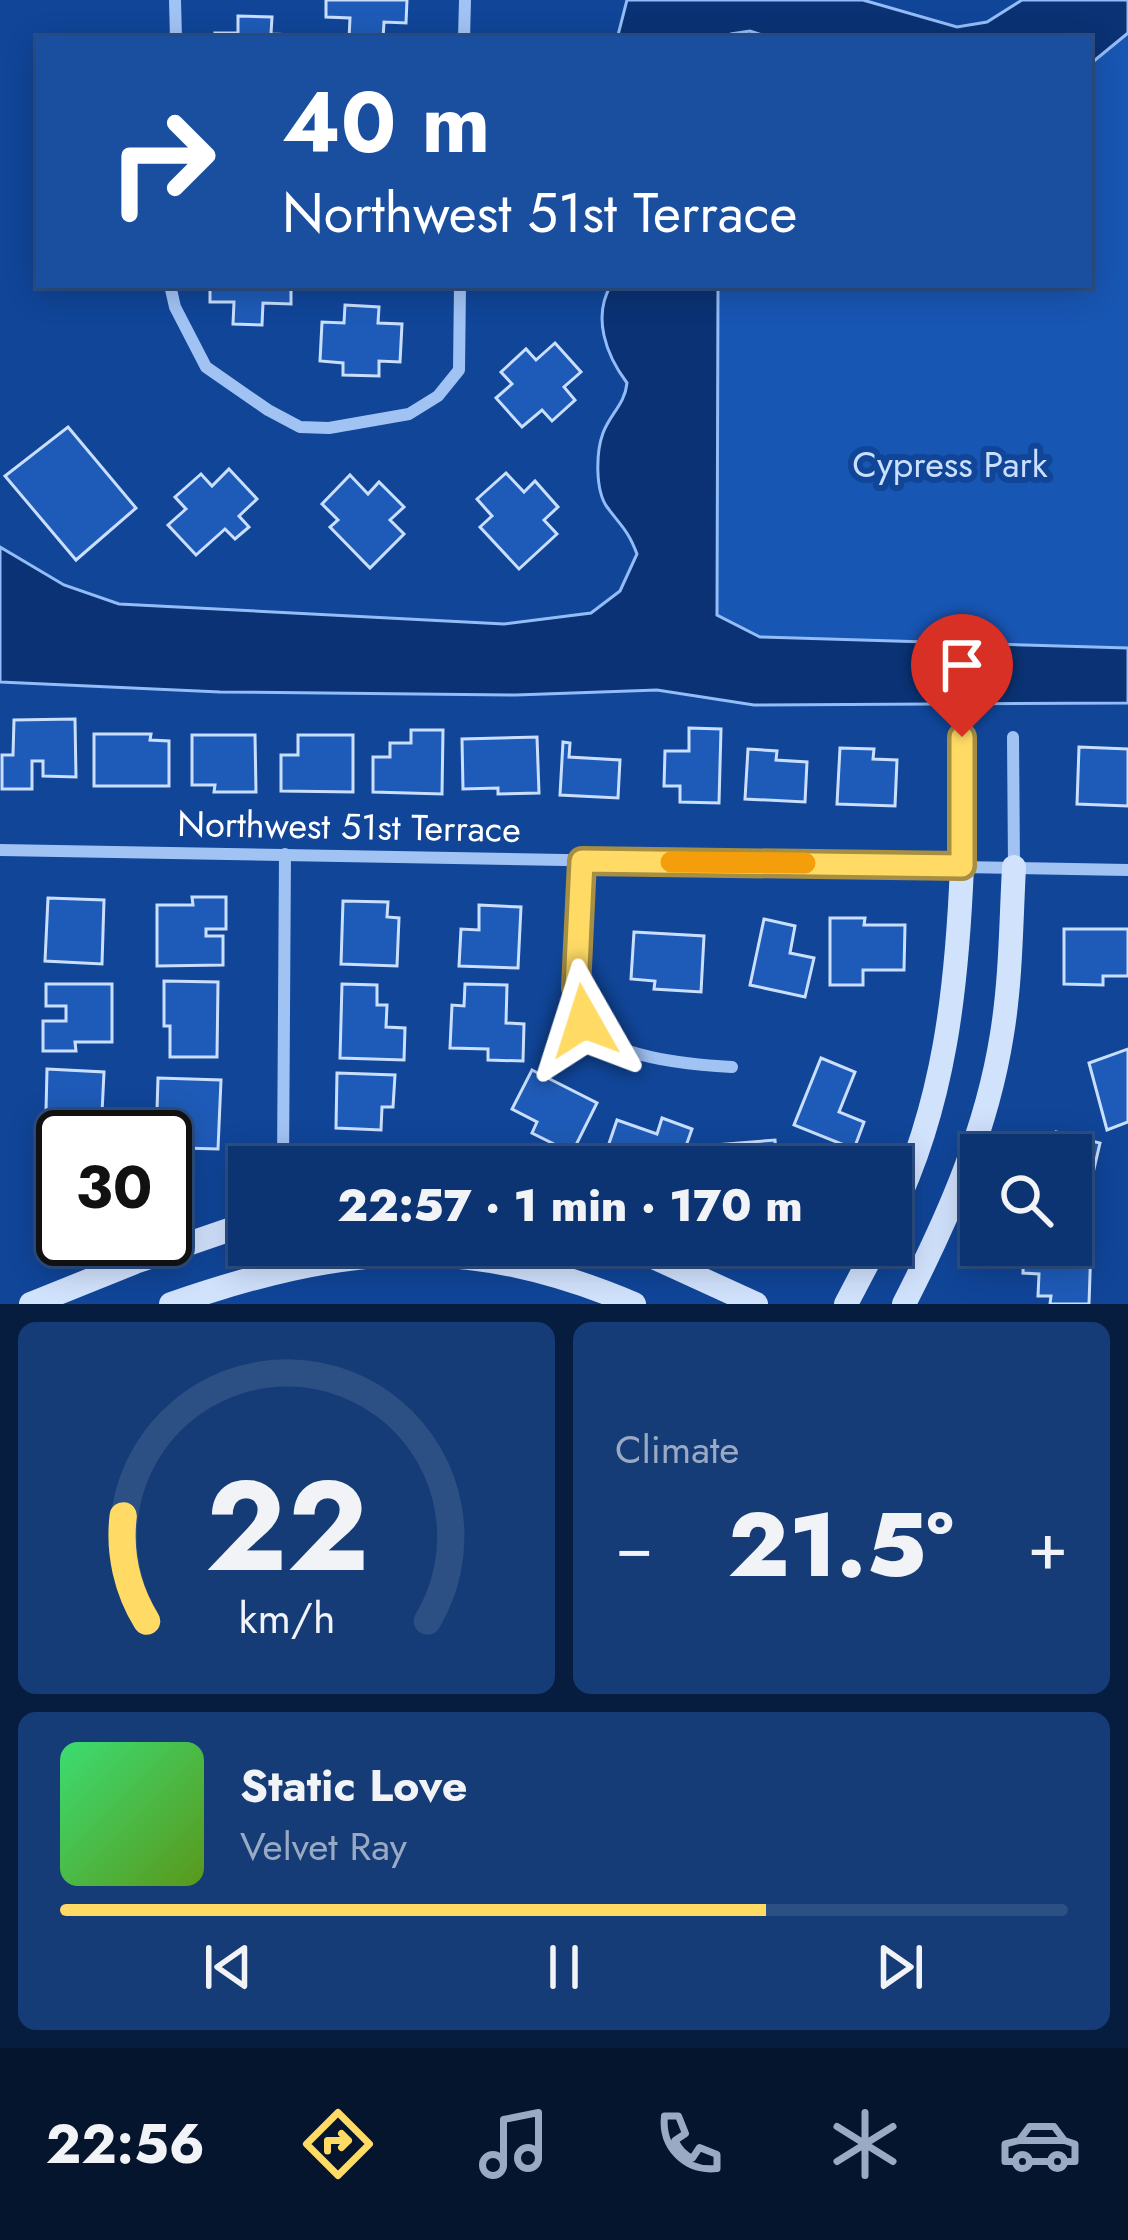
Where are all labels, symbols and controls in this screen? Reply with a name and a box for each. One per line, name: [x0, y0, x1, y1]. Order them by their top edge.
text: 40 m: [282, 62, 490, 184]
icon: right: [84, 84, 240, 240]
text: Northwest 51st Terrace: [282, 174, 797, 252]
park label: Cypress Park: [852, 438, 1048, 490]
pin: [911, 614, 1013, 737]
icon: arrive: [929, 632, 995, 698]
street label: Northwest 51st Terrace: [177, 797, 521, 855]
position arrow: [521, 958, 647, 1084]
speed limit sign: 30: [36, 1110, 192, 1266]
map controls: [960, 1134, 1092, 1266]
button: search: [960, 1134, 1092, 1266]
text: 22:57 · 1 min · 170 m: [337, 1173, 803, 1238]
text: Climate: [615, 1421, 739, 1478]
text: 22: [205, 1436, 368, 1617]
text: 21.5°: [728, 1480, 954, 1610]
text: −: [615, 1498, 654, 1594]
text: +: [1027, 1498, 1068, 1594]
text: km/h: [238, 1587, 335, 1649]
text: Static Love: [240, 1753, 468, 1818]
text: Velvet Ray: [240, 1818, 407, 1875]
icon: previous: [195, 1934, 261, 2000]
icon: pause: [531, 1934, 597, 2000]
icon: next: [867, 1934, 933, 2000]
icon: directions: [296, 2102, 380, 2186]
icon: music: [472, 2102, 556, 2186]
icon: phone: [647, 2102, 731, 2186]
icon: climate: [823, 2102, 907, 2186]
icon: car: [998, 2102, 1082, 2186]
text: 22:56: [46, 2105, 205, 2183]

